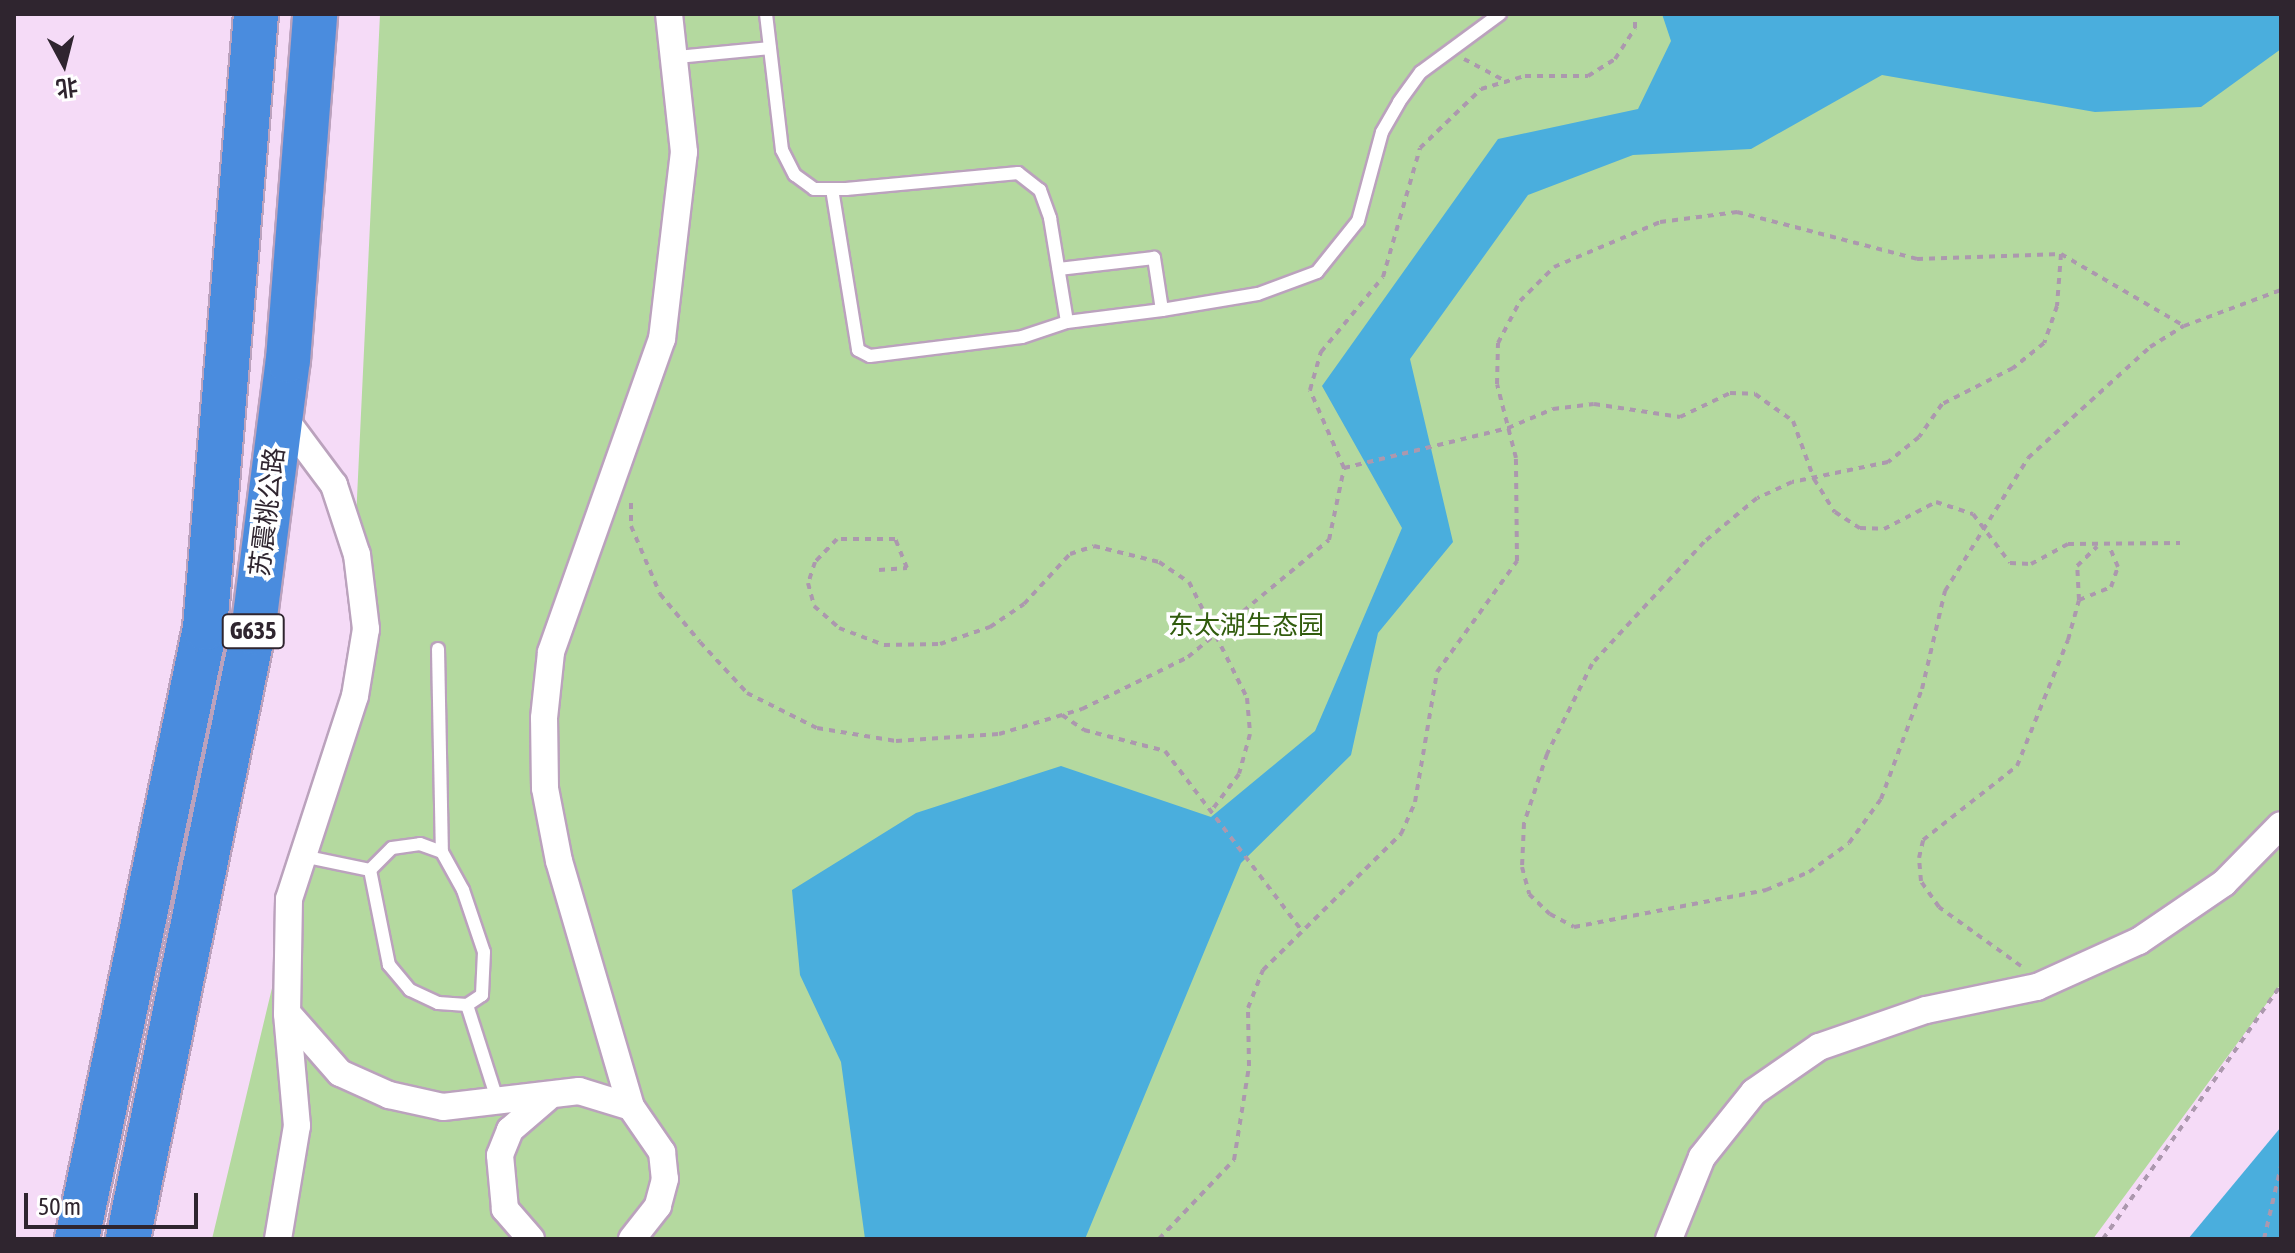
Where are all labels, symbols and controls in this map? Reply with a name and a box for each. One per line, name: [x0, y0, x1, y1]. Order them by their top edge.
north arrow: [24, 24, 104, 104]
text: 北: [54, 74, 79, 102]
street label: 苏震桃公路: [245, 446, 291, 578]
park label: 东太湖生态园: [1168, 610, 1324, 642]
road number: G635: [221, 611, 285, 651]
scale bar: [28, 1177, 202, 1227]
text: 50 m: [38, 1193, 81, 1220]

